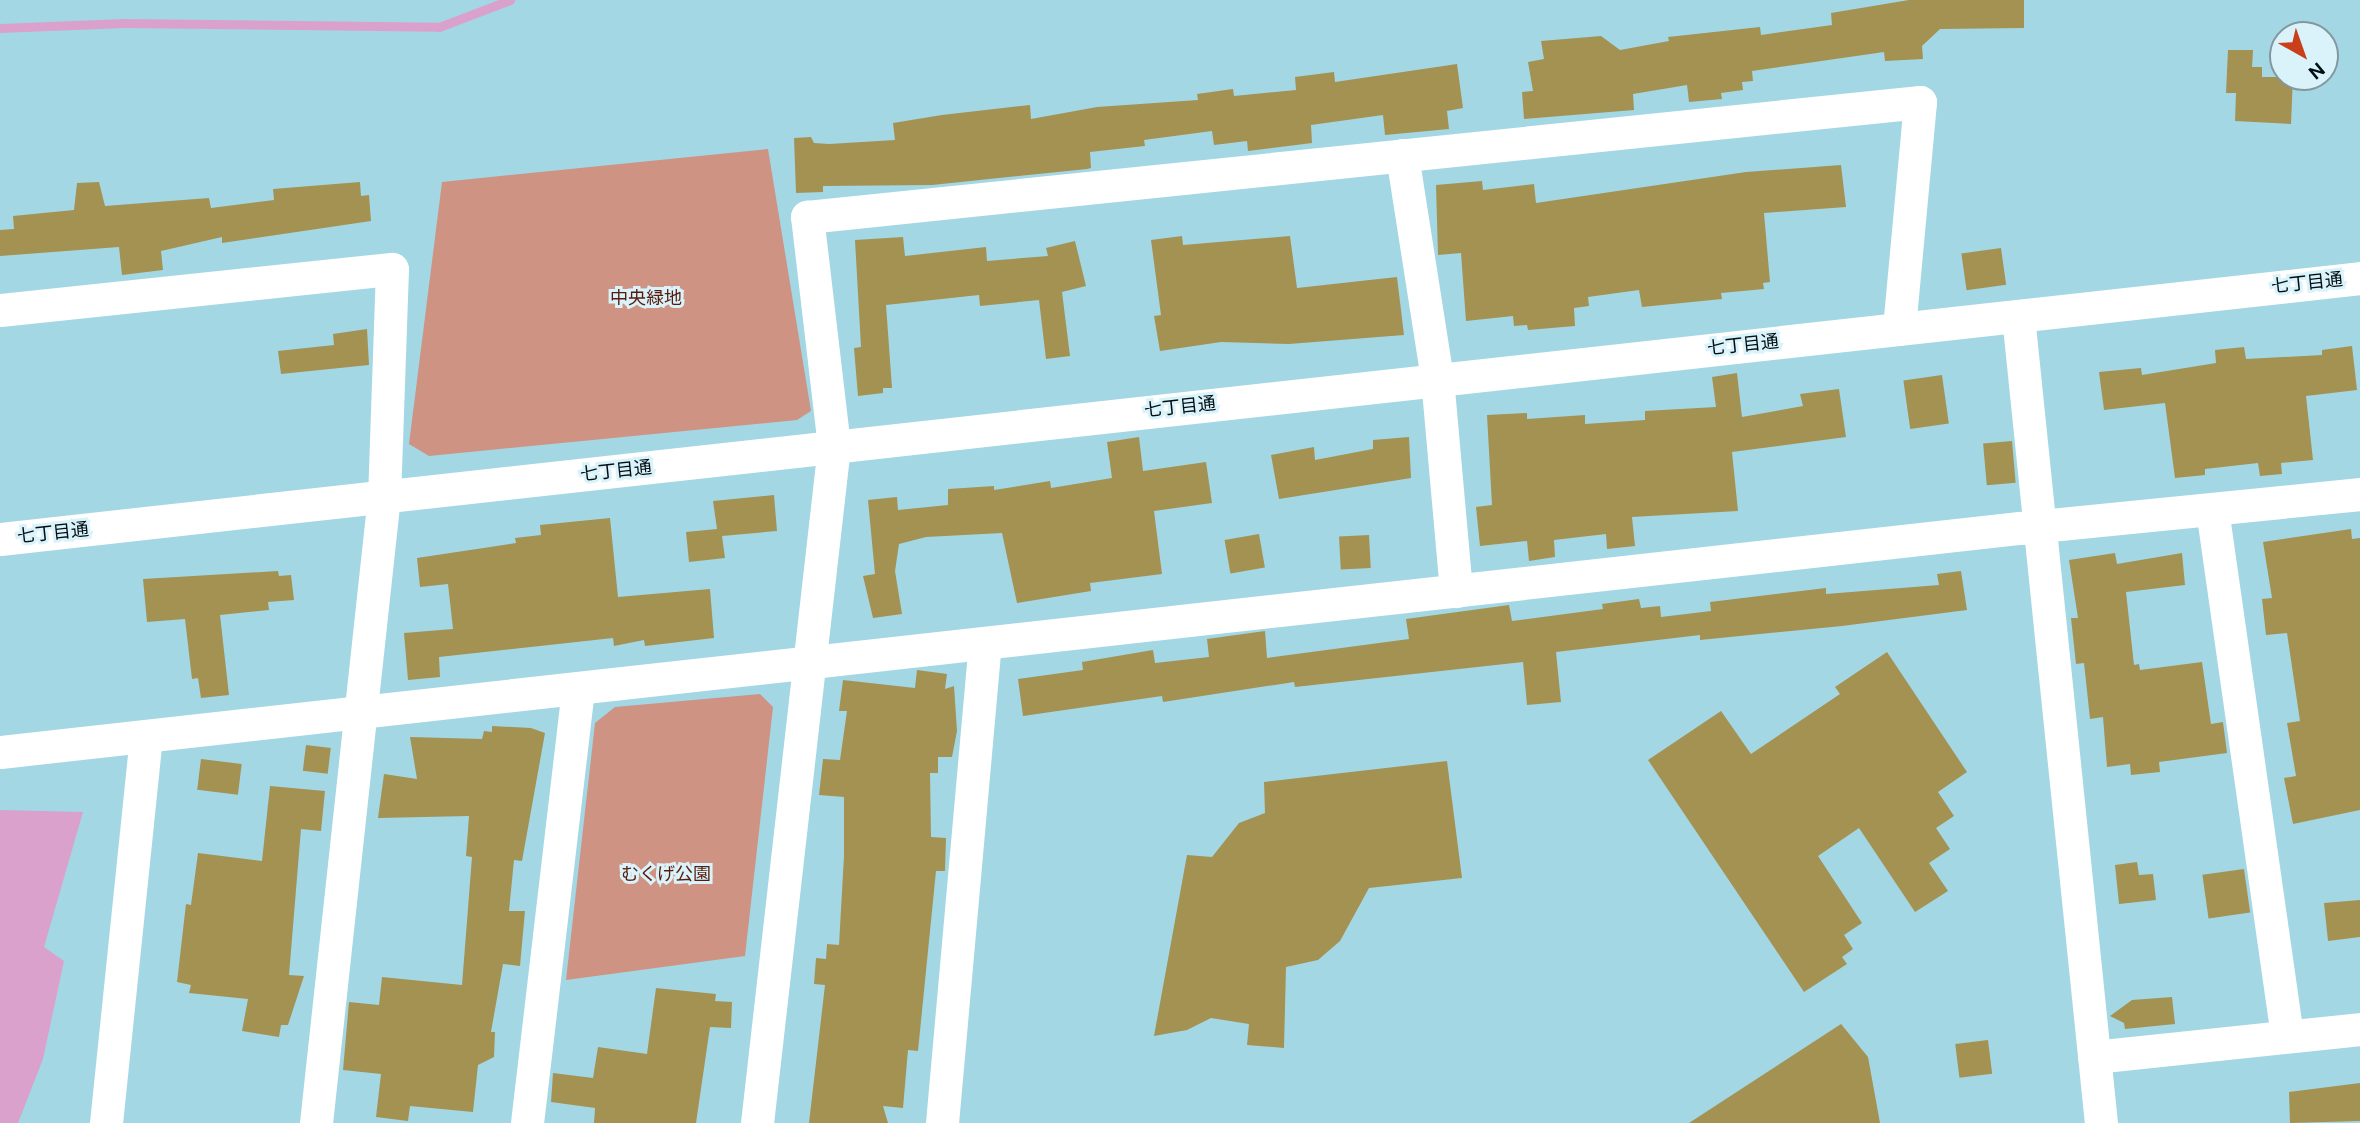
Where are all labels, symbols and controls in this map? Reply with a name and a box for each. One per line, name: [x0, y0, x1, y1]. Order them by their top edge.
north arrow: [2269, 21, 2339, 91]
text: N: [2303, 57, 2330, 85]
street label: 七丁目通: [2270, 268, 2344, 298]
park label: 中央緑地: [610, 287, 682, 309]
street label: 七丁目通: [1706, 330, 1780, 360]
street label: 七丁目通: [1143, 392, 1217, 422]
street label: 七丁目通: [579, 456, 653, 486]
street label: 七丁目通: [16, 518, 90, 548]
park label: むくげ公園: [621, 863, 711, 885]

